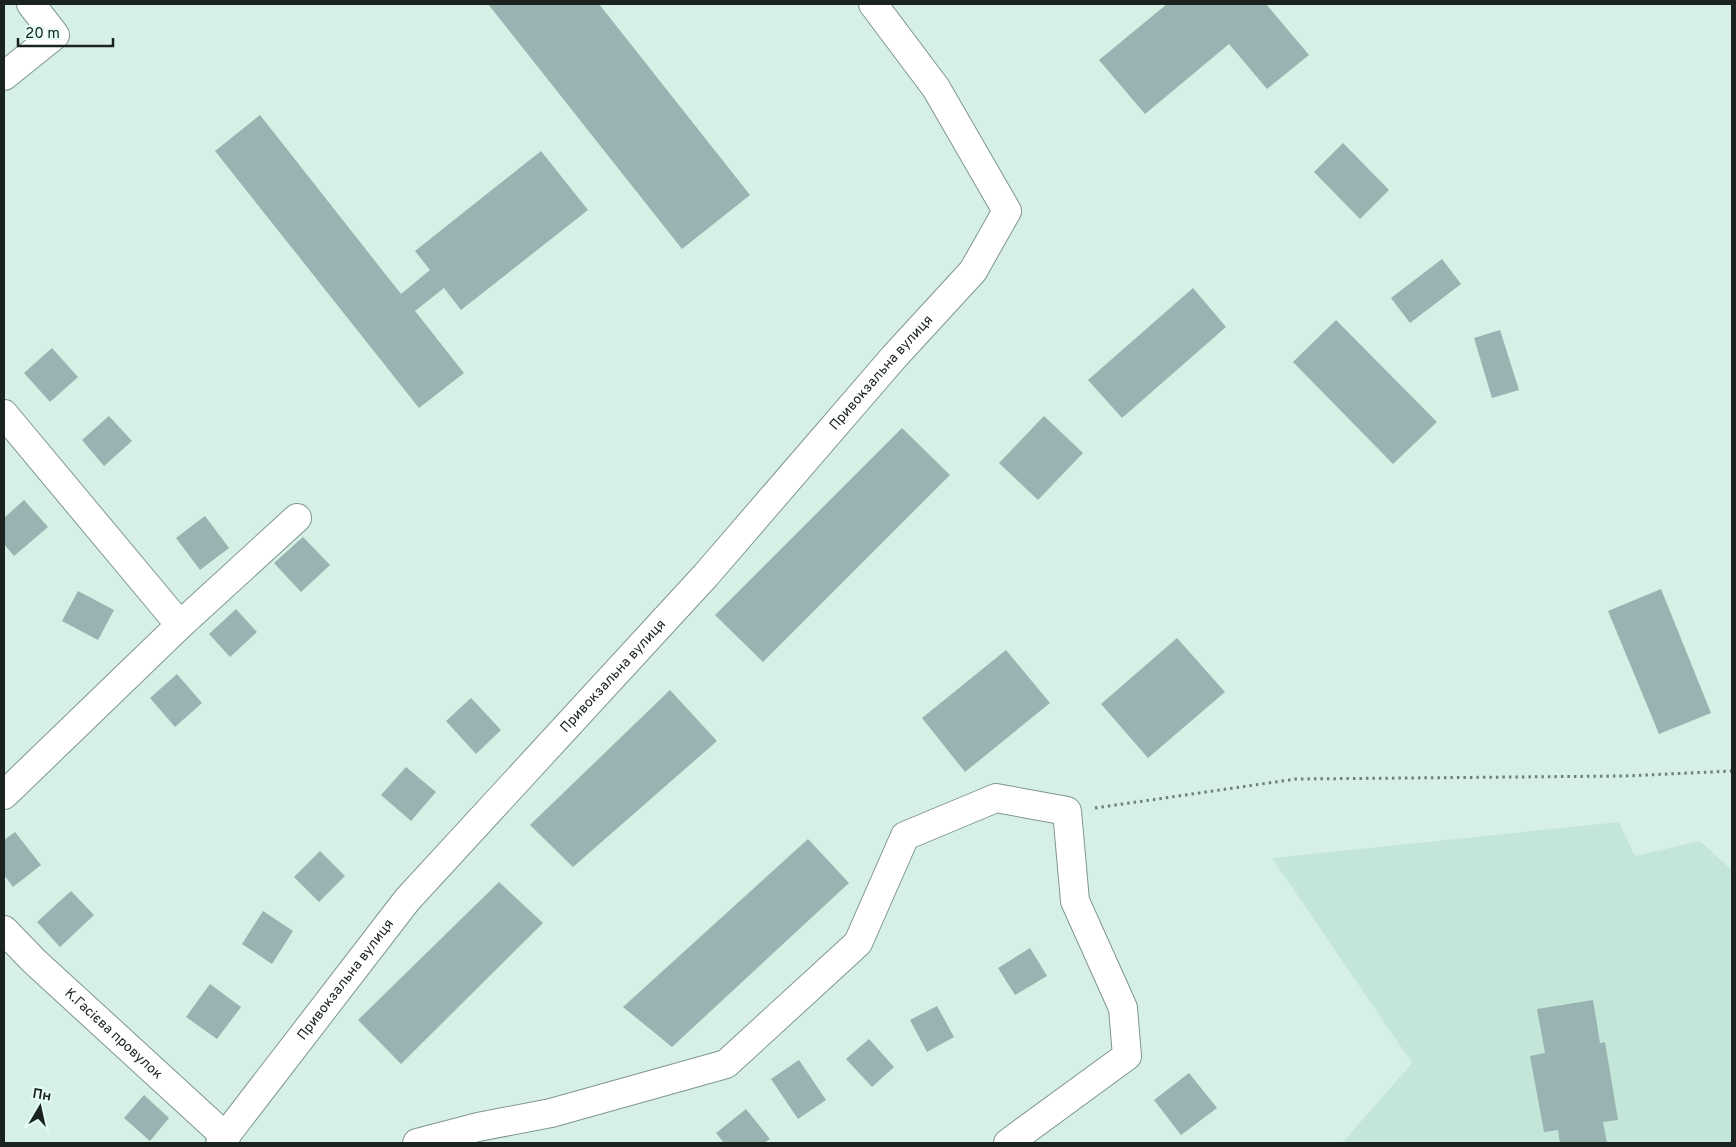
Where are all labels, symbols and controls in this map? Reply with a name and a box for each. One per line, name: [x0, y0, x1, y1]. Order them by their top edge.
scale bar: [18, 15, 112, 47]
text: 20 m: [25, 25, 60, 44]
street label: Привокзальна вулиця: [826, 312, 937, 434]
street label: Привокзальна вулиця: [557, 616, 669, 736]
street label: Привокзальна вулиця: [294, 916, 397, 1044]
street label: К.Гасієва провулок: [61, 985, 166, 1083]
north arrow: [15, 1082, 65, 1132]
text: Пн: [31, 1086, 52, 1106]

